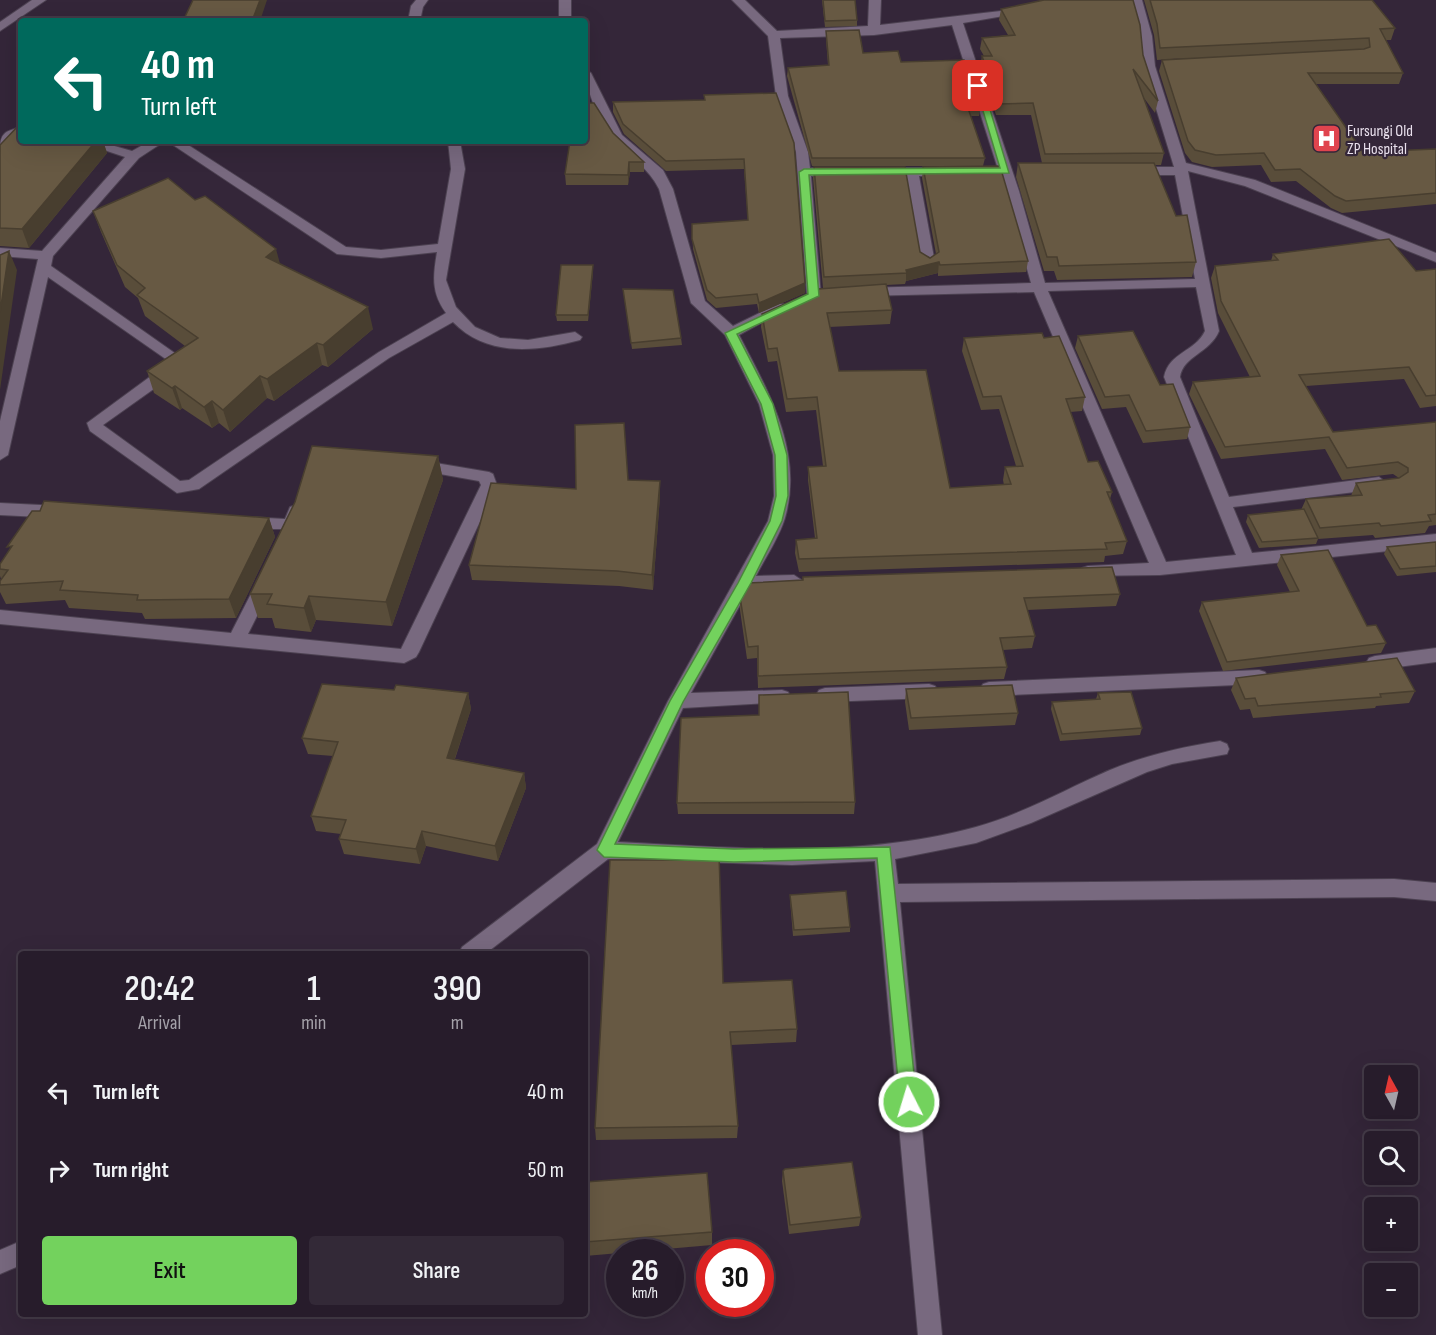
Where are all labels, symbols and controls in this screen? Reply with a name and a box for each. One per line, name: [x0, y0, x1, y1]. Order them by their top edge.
text: 40 m: [141, 40, 215, 91]
icon: left: [42, 42, 120, 120]
pin: [952, 60, 1003, 111]
icon: arrive: [961, 69, 994, 102]
text: Turn left: [141, 91, 217, 123]
place label: Fursungi Old ZP Hospital: [1347, 122, 1413, 159]
hospital icon: Fursungi Old ZP Hospital: [1310, 123, 1342, 155]
text: 20:42: [124, 968, 195, 1011]
text: 1: [307, 968, 321, 1011]
text: 390: [433, 968, 482, 1011]
text: Arrival: [138, 1011, 181, 1035]
text: min: [301, 1011, 326, 1035]
text: m: [451, 1011, 464, 1035]
north arrow: [1364, 1065, 1418, 1119]
map controls: [1364, 1065, 1418, 1317]
position arrow: [877, 1070, 941, 1134]
icon: left: [42, 1076, 75, 1109]
text: Turn left: [93, 1079, 159, 1106]
text: 40 m: [527, 1079, 564, 1106]
button: search: [1364, 1131, 1418, 1185]
icon: right: [42, 1154, 75, 1187]
text: Turn right: [93, 1157, 169, 1184]
text: 50 m: [528, 1157, 564, 1184]
button: +: [1364, 1197, 1418, 1251]
button: Exit: [42, 1236, 297, 1305]
button: Share: [309, 1236, 564, 1305]
speed limit sign: 30: [696, 1239, 774, 1317]
text: 26: [631, 1253, 659, 1289]
button: −: [1364, 1263, 1418, 1317]
text: km/h: [632, 1284, 658, 1303]

